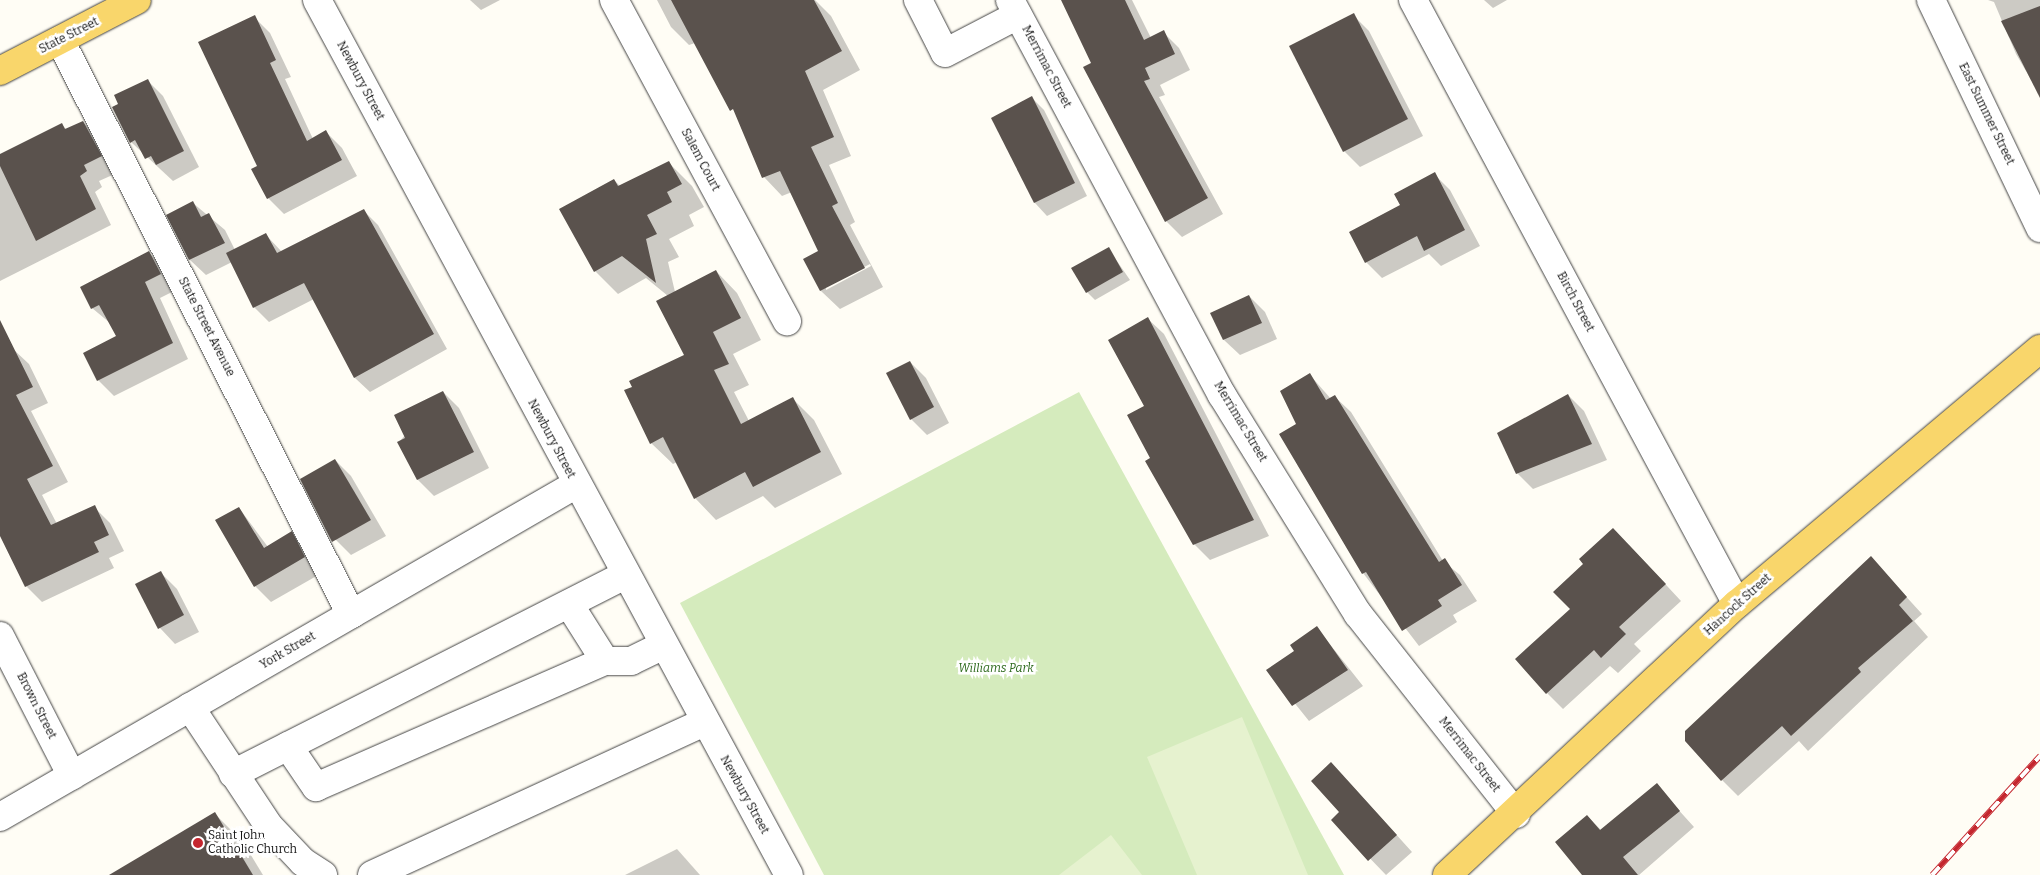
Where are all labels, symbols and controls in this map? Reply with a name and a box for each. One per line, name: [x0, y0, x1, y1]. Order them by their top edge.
street label: State Street: [37, 15, 101, 57]
street label: Merrimac Street: [1018, 23, 1074, 111]
street label: Newbury Street: [333, 39, 387, 123]
street label: East Summer Street: [1955, 61, 2017, 167]
street label: Salem Court: [678, 126, 722, 194]
street label: Birch Street: [1553, 270, 1597, 334]
street label: State Street Avenue: [175, 275, 237, 379]
street label: Merrimac Street: [1210, 379, 1270, 465]
street label: Newbury Street: [524, 397, 578, 481]
street label: Hancock Street: [1701, 571, 1775, 639]
street label: York Street: [258, 629, 318, 673]
park label: Williams Park: [958, 662, 1034, 676]
street label: Brown Street: [13, 670, 59, 742]
street label: Merrimac Street: [1435, 715, 1503, 795]
street label: Newbury Street: [716, 753, 772, 837]
place label: Saint John Catholic Church: [208, 829, 297, 857]
marker: Saint John Catholic Church: [192, 837, 204, 849]

